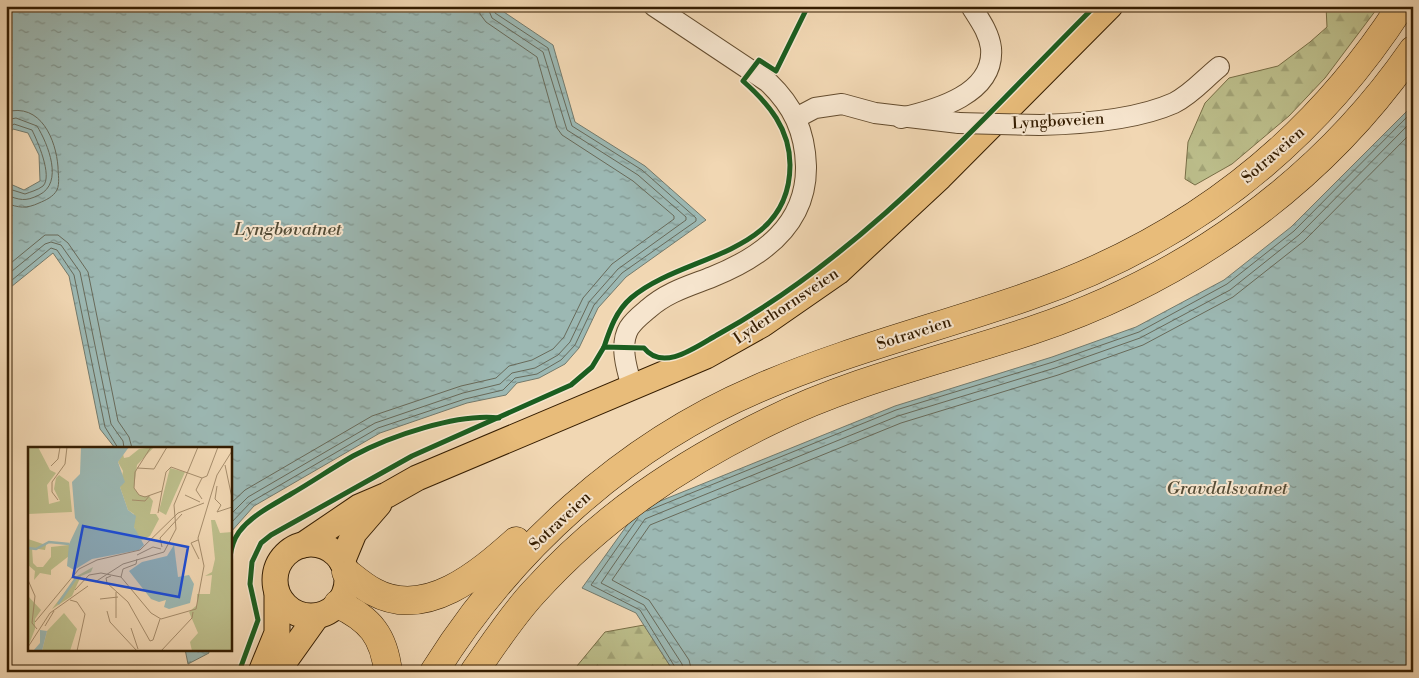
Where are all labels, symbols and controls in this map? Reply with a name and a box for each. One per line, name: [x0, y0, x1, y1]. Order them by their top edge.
street label: Lyngbøveien: [1011, 109, 1105, 133]
street label: Sotraveien: [1237, 122, 1309, 188]
water label: Lyngbøvatnet: [233, 218, 343, 241]
street label: Lyderhornsveien: [729, 263, 843, 349]
street label: Sotraveien: [874, 311, 954, 354]
inset map: [28, 447, 231, 650]
water label: Gravdalsvatnet: [1166, 477, 1289, 500]
street label: Sotraveien: [525, 487, 595, 555]

